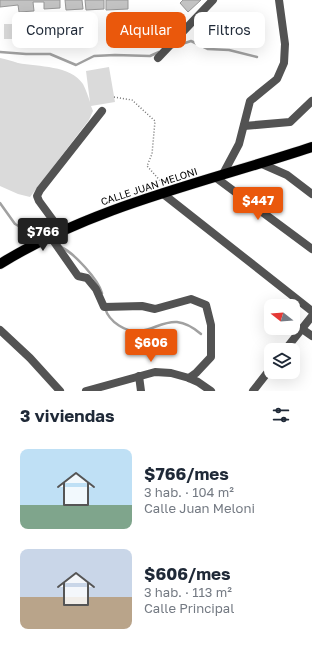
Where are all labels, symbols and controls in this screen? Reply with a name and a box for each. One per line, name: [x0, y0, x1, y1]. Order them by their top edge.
chip: Comprar: [12, 12, 98, 48]
chip: Alquilar: [106, 12, 186, 48]
chip: Filtros: [194, 12, 265, 48]
street label: CALLE JUAN MELONI: [99, 165, 199, 207]
pin: $447: [234, 187, 282, 221]
text: $447: [242, 192, 274, 208]
pin: $766: [19, 218, 67, 252]
text: $766: [27, 223, 59, 239]
north arrow: [264, 299, 300, 335]
map controls: [264, 299, 300, 379]
pin: $606: [127, 329, 175, 363]
text: $606: [134, 334, 168, 350]
button: layers: [264, 343, 300, 379]
icon: filters: [270, 404, 292, 426]
text: 3 viviendas: [20, 405, 115, 426]
text: $766/mes: [144, 463, 229, 484]
icon: home: [52, 465, 100, 513]
text: 3 hab. · 104 m²: [144, 484, 234, 500]
text: Calle Juan Meloni: [144, 500, 255, 516]
text: $606/mes: [144, 563, 231, 584]
icon: home: [52, 565, 100, 613]
text: 3 hab. · 113 m²: [144, 584, 232, 600]
text: Calle Principal: [144, 600, 234, 616]

